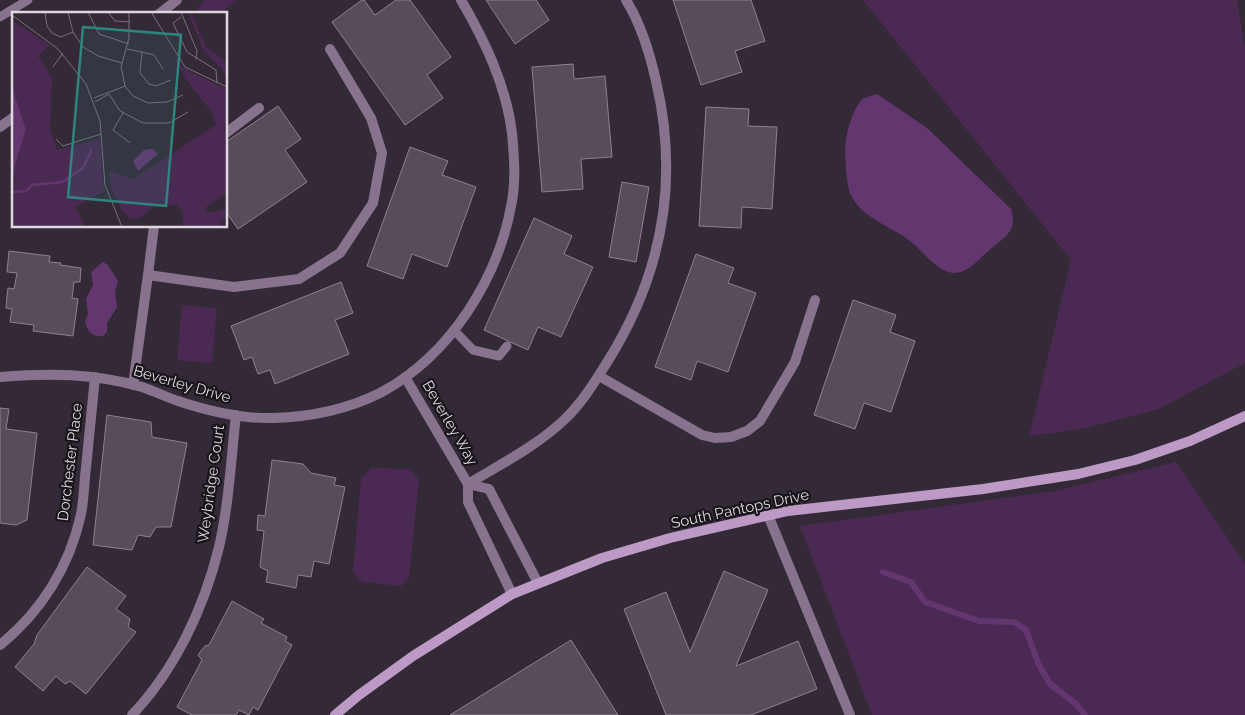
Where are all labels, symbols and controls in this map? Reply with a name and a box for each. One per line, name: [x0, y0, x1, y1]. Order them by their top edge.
inset map: [12, 12, 228, 228]
street label: Beverley Drive: [131, 362, 233, 407]
street label: Beverley Way: [418, 377, 482, 469]
street label: Dorchester Place: [54, 402, 86, 522]
street label: Weybridge Court: [194, 424, 228, 544]
street label: South Pantops Drive: [669, 486, 811, 532]

